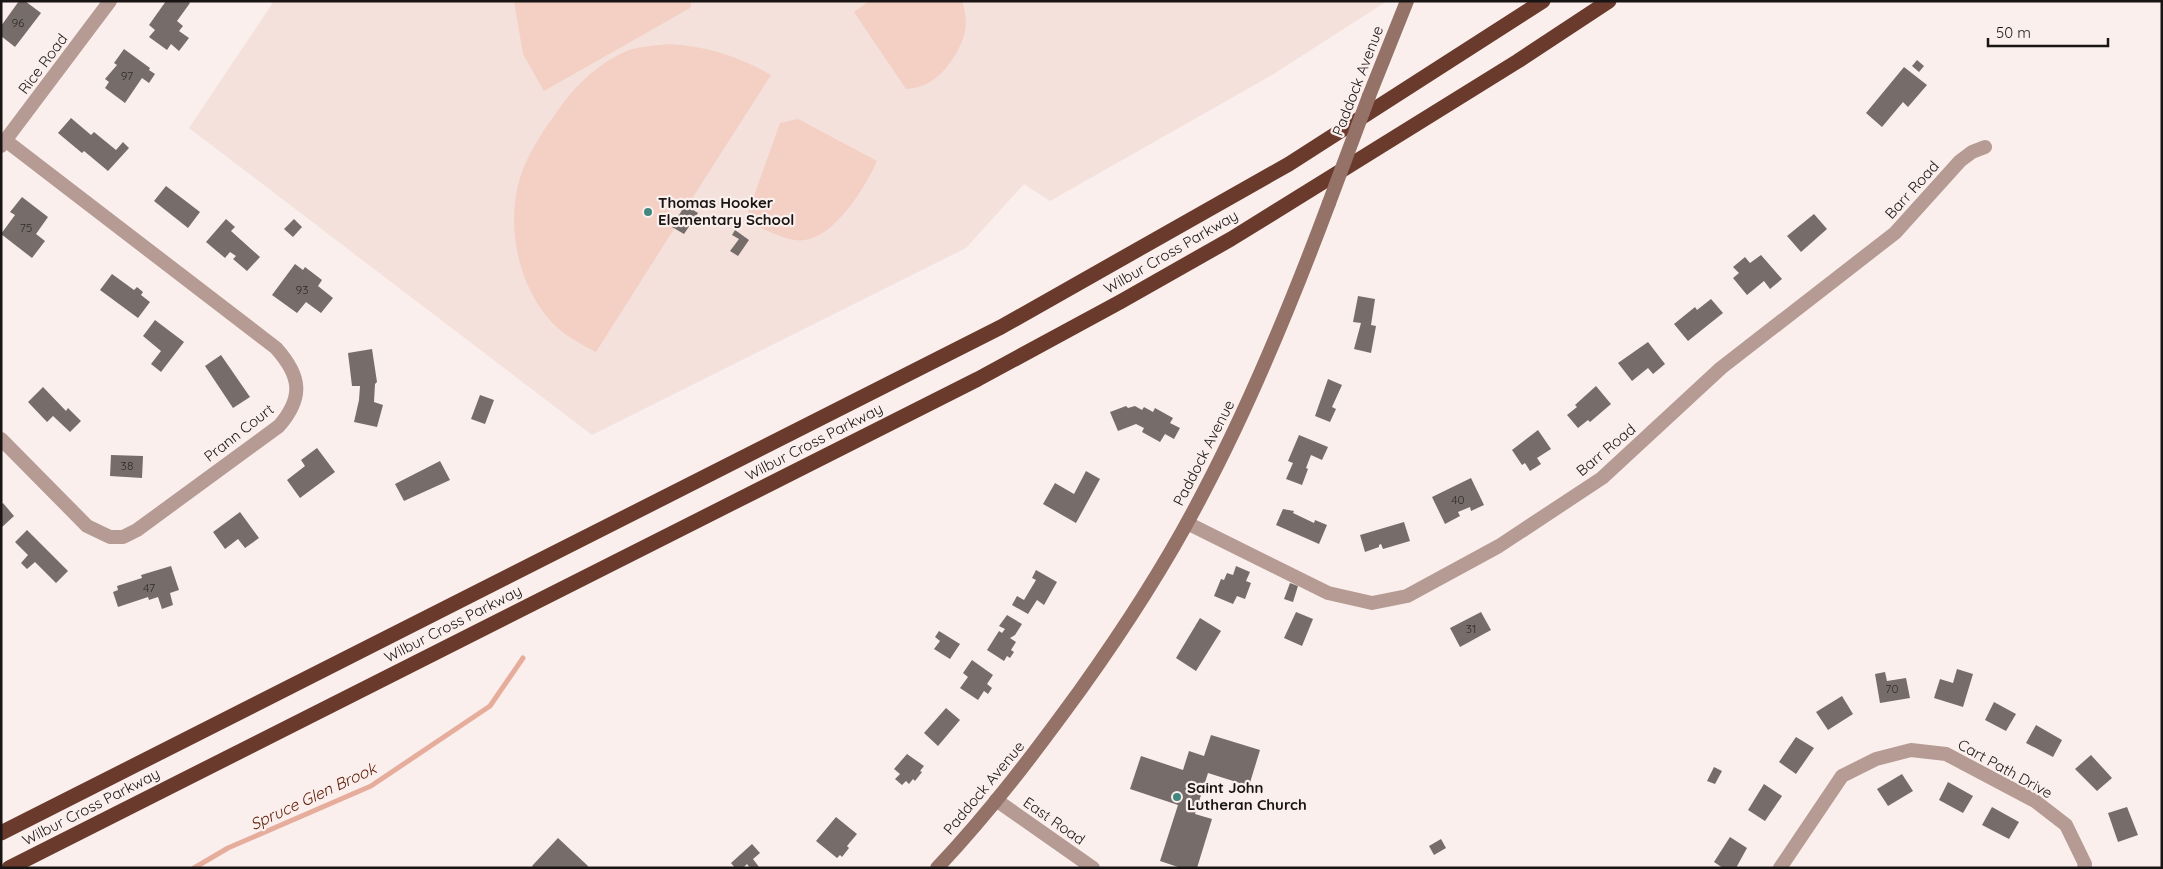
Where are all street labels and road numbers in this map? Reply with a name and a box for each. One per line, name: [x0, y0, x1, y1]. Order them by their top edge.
street label: Paddock Avenue: [1328, 23, 1387, 139]
street label: Rice Road: [14, 30, 72, 98]
street label: Barr Road: [1881, 157, 1943, 223]
street label: Wilbur Cross Parkway: [1100, 205, 1241, 298]
street label: Paddock Avenue: [1169, 397, 1238, 509]
street label: Prann Court: [200, 399, 277, 466]
street label: Wilbur Cross Parkway: [742, 399, 886, 484]
street label: Barr Road: [1572, 419, 1639, 480]
street label: Wilbur Cross Parkway: [381, 581, 525, 666]
street label: Cart Path Drive: [1954, 735, 2056, 802]
street label: Paddock Avenue: [939, 737, 1028, 838]
street label: Wilbur Cross Parkway: [19, 764, 163, 849]
street label: East Road: [1020, 792, 1089, 849]

